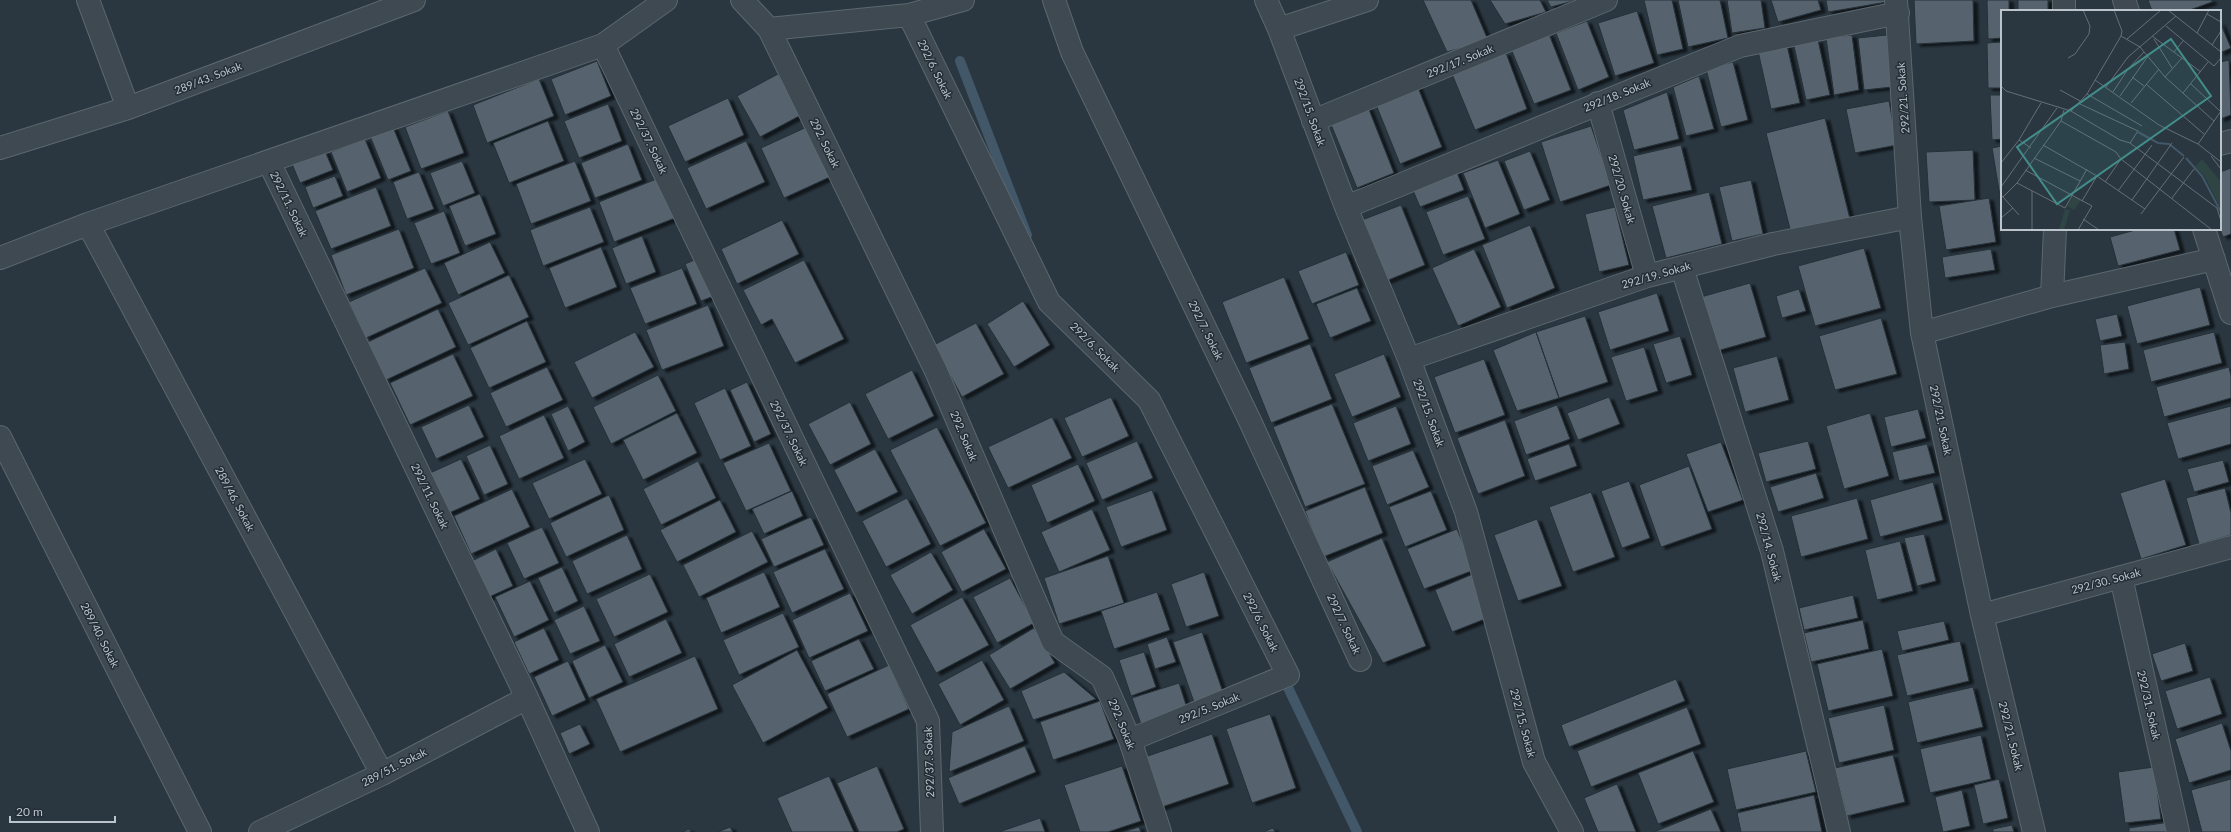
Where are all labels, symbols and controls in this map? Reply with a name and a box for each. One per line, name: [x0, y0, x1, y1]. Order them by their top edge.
inset map: [2001, 10, 2221, 230]
street label: 292/6. Sokak: [915, 37, 956, 101]
street label: 292/17. Sokak: [1424, 41, 1496, 80]
street label: 289/43. Sokak: [172, 59, 244, 96]
street label: 292/21. Sokak: [1894, 62, 1911, 134]
street label: 292/18. Sokak: [1581, 75, 1653, 114]
street label: 292/15. Sokak: [1292, 76, 1329, 148]
street label: 292/37. Sokak: [628, 106, 671, 176]
street label: 292. Sokak: [808, 116, 843, 170]
street label: 292/20. Sokak: [1606, 153, 1639, 225]
street label: 292/11. Sokak: [268, 169, 311, 239]
street label: 292/19. Sokak: [1620, 258, 1692, 291]
street label: 292/7. Sokak: [1186, 298, 1227, 362]
street label: 292/6. Sokak: [1068, 319, 1123, 374]
street label: 292/15. Sokak: [1411, 377, 1448, 449]
street label: 292/21. Sokak: [1928, 384, 1955, 456]
street label: 292/37. Sokak: [768, 398, 811, 468]
street label: 292. Sokak: [948, 409, 981, 463]
street label: 292/11. Sokak: [409, 461, 452, 531]
street label: 289/46. Sokak: [213, 464, 258, 534]
street label: 292/14. Sokak: [1754, 511, 1785, 583]
street label: 292/30. Sokak: [2070, 565, 2142, 596]
street label: 292/6. Sokak: [1241, 590, 1282, 654]
street label: 292/7. Sokak: [1325, 592, 1364, 656]
street label: 289/40. Sokak: [79, 600, 123, 670]
street label: 292/31. Sokak: [2135, 669, 2164, 741]
street label: 292/15. Sokak: [1508, 687, 1539, 759]
street label: 292/5. Sokak: [1176, 689, 1242, 726]
street label: 292. Sokak: [1106, 697, 1139, 751]
street label: 292/21. Sokak: [1997, 700, 2026, 772]
street label: 292/37. Sokak: [921, 726, 936, 798]
street label: 289/51. Sokak: [359, 744, 429, 788]
scale bar: [10, 798, 115, 824]
text: 20 m: [16, 804, 43, 819]

